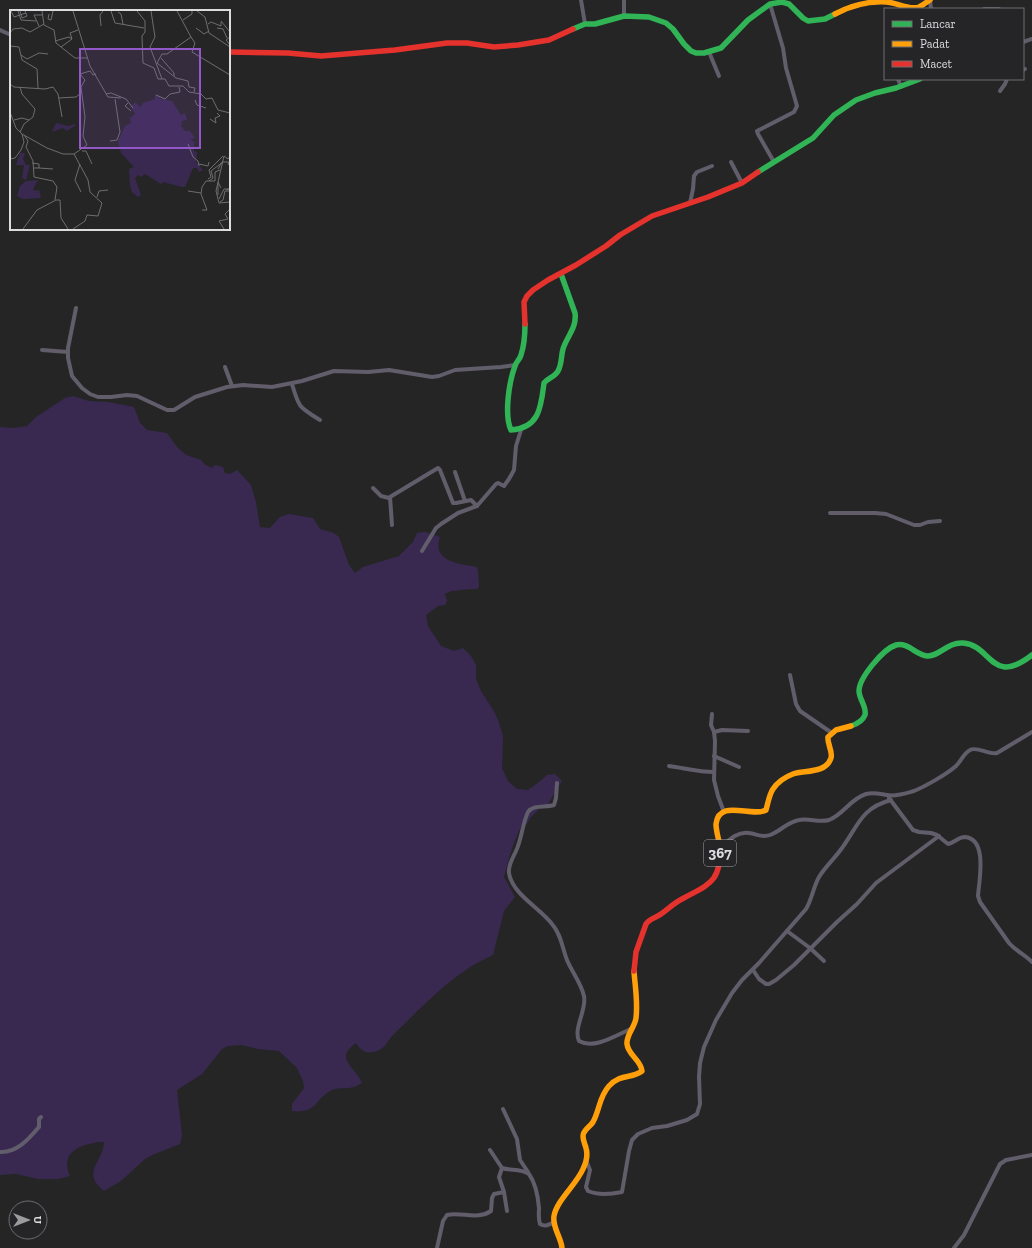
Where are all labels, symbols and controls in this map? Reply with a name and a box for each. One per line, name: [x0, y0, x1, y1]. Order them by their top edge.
legend: [884, 8, 1024, 80]
inset map: [10, 10, 230, 230]
text: Lancar: [920, 17, 956, 31]
text: Padat: [920, 37, 950, 51]
text: Macet: [920, 57, 952, 71]
road number: 367: [704, 840, 736, 866]
north arrow: [8, 1200, 48, 1240]
text: U: [31, 1216, 44, 1224]

